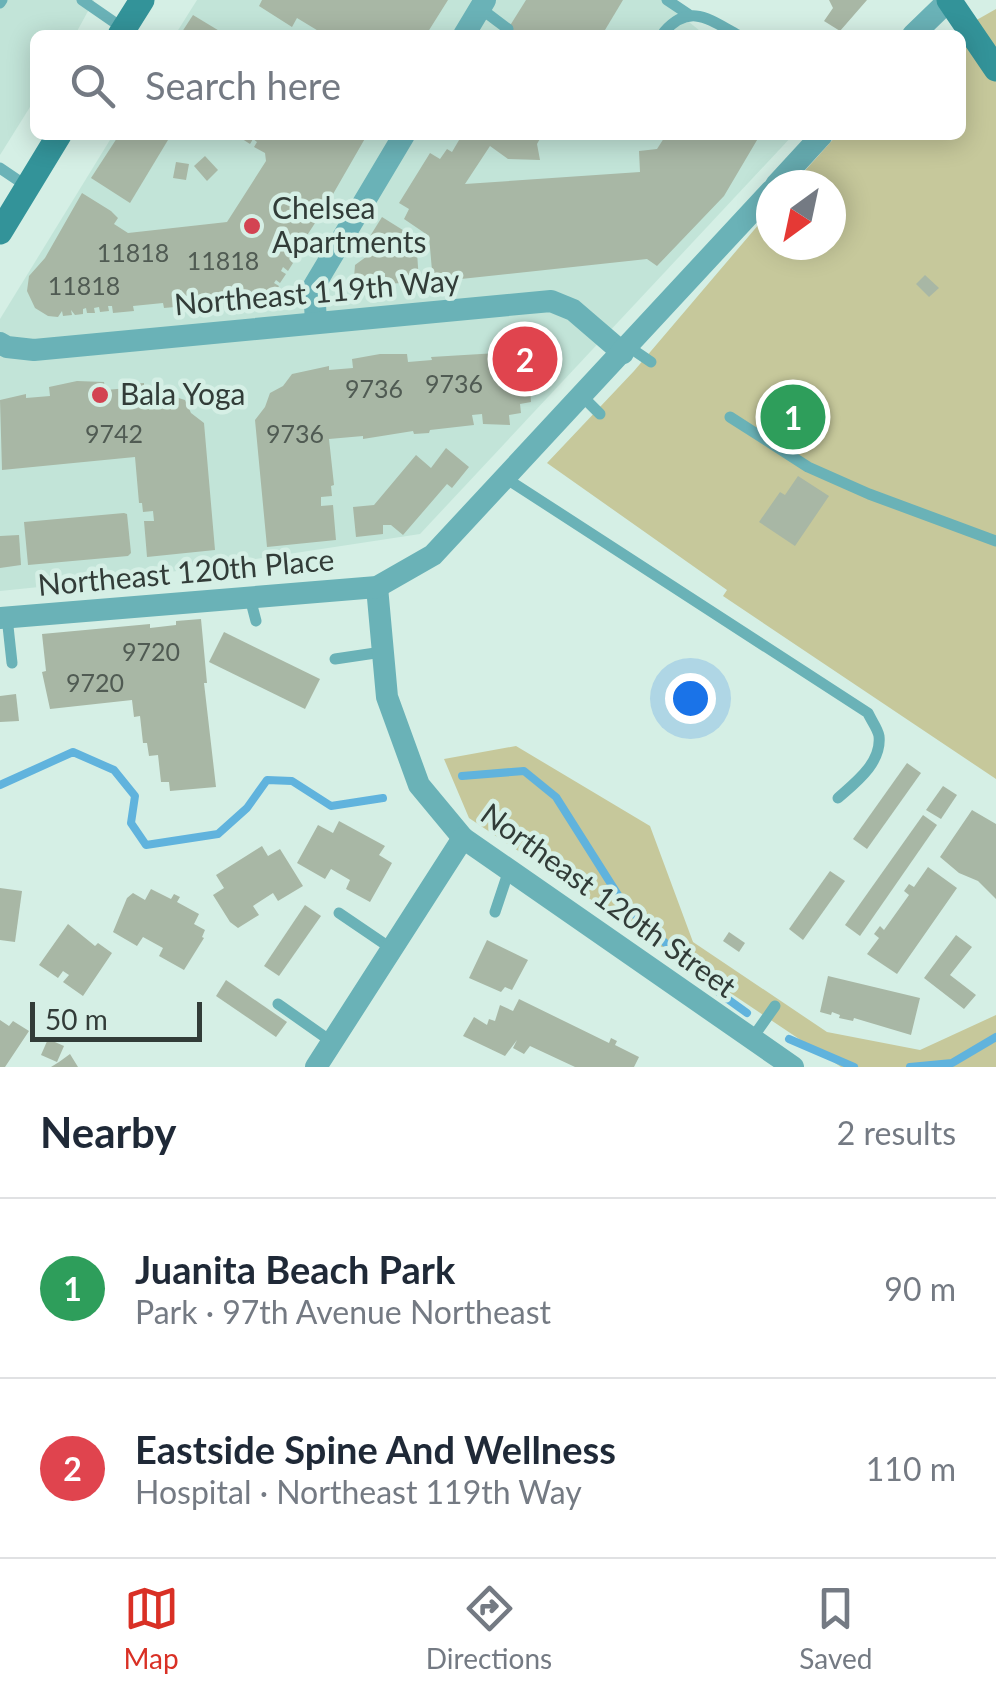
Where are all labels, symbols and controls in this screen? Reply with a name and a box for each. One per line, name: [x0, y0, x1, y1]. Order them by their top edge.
search box: [30, 30, 966, 140]
icon: search: [65, 58, 120, 113]
text: Search here: [145, 62, 341, 108]
north arrow: [756, 170, 846, 260]
place label: Chelsea Apartments: [272, 189, 426, 259]
marker: Chelsea Apartments: [241, 215, 263, 237]
house number: 11818: [97, 237, 169, 267]
house number: 11818: [187, 245, 259, 275]
street label: Northeast 119th Way: [173, 261, 462, 321]
house number: 11818: [48, 270, 120, 300]
pin: 2: [492, 322, 558, 396]
house number: 9736: [425, 368, 483, 398]
house number: 9736: [345, 373, 403, 403]
place label: Bala Yoga: [120, 375, 245, 411]
pin: 1: [760, 380, 826, 454]
marker: Bala Yoga: [89, 384, 111, 406]
house number: 9742: [85, 418, 143, 448]
house number: 9736: [266, 418, 324, 448]
street label: Northeast 120th Place: [36, 540, 335, 602]
house number: 9720: [122, 636, 180, 666]
house number: 9720: [66, 667, 124, 697]
your location: [665, 673, 716, 724]
street label: Northeast 120th Street: [475, 795, 744, 1004]
scale bar: [30, 997, 202, 1042]
text: 50 m: [45, 1002, 108, 1036]
text: Nearby: [40, 1107, 177, 1157]
text: 2 results: [837, 1113, 956, 1152]
text: Juanita Beach Park: [135, 1246, 455, 1292]
text: 1: [63, 1269, 82, 1308]
text: 90 m: [884, 1269, 956, 1308]
text: Park · 97th Avenue Northeast: [135, 1292, 551, 1331]
text: Eastside Spine And Wellness: [135, 1426, 616, 1472]
text: 2: [63, 1449, 82, 1488]
text: 110 m: [866, 1449, 956, 1488]
text: Hospital · Northeast 119th Way: [135, 1472, 582, 1511]
tab: Map: [124, 1581, 179, 1675]
tab: Directions: [426, 1581, 552, 1675]
tab: Saved: [799, 1581, 872, 1675]

